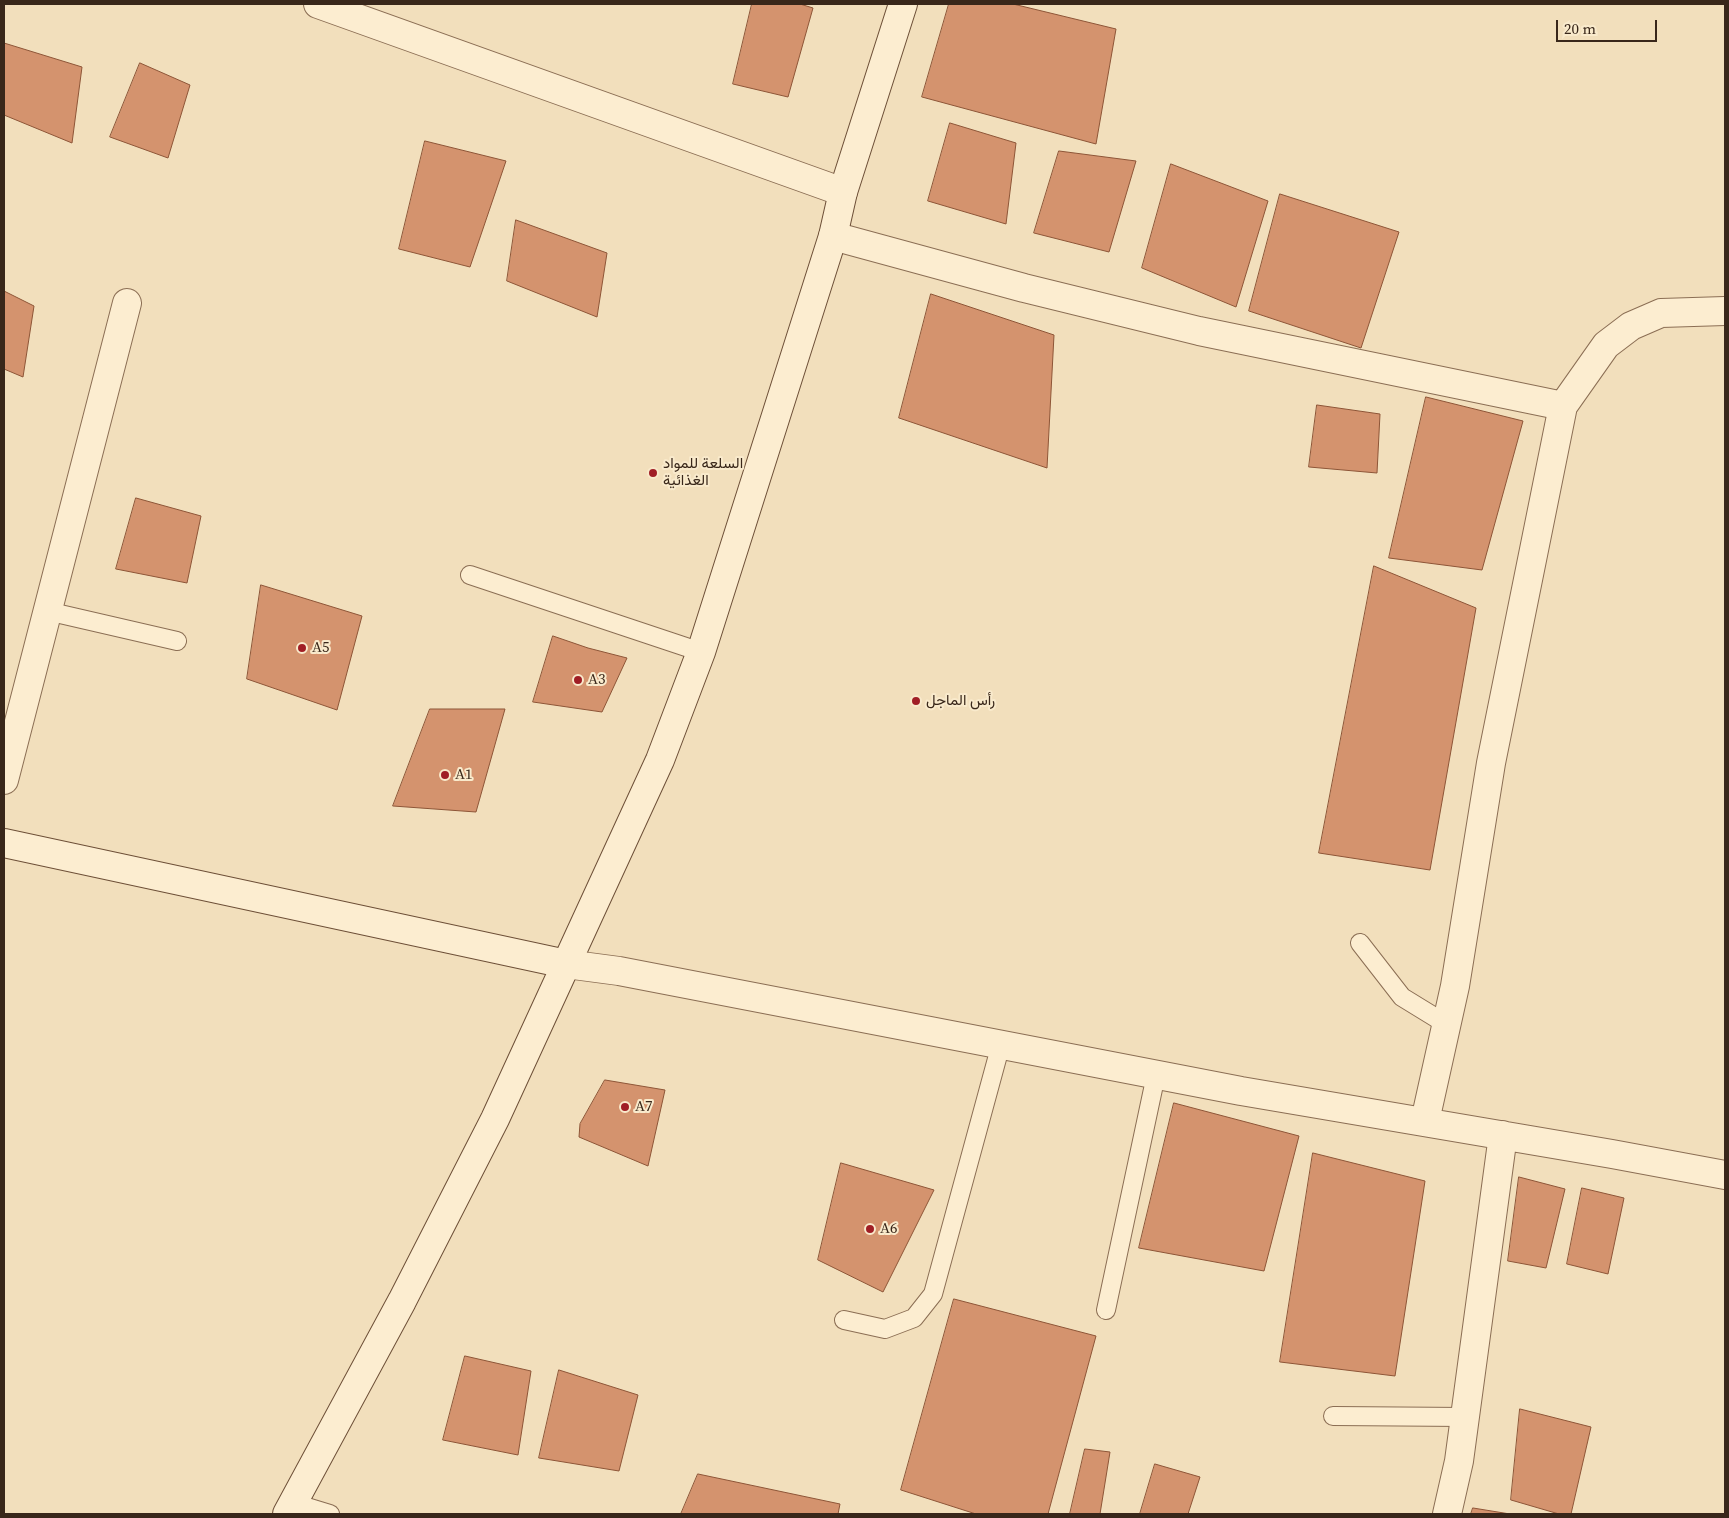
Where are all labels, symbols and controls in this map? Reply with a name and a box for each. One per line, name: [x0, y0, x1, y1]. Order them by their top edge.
scale bar: [1559, 10, 1660, 42]
text: 20 m: [1564, 18, 1596, 39]
place label: السلعة للمواد الغذائية: [663, 455, 743, 490]
marker: السلعة للمواد الغذائية: [647, 467, 659, 479]
place label: A5: [312, 639, 329, 657]
marker: A5: [296, 642, 308, 654]
place label: A3: [588, 671, 605, 689]
marker: A3: [572, 674, 584, 686]
place label: رأس الماجل: [926, 692, 995, 710]
marker: رأس الماجل: [910, 695, 922, 707]
place label: A1: [455, 766, 472, 784]
marker: A1: [439, 769, 451, 781]
place label: A7: [635, 1098, 652, 1116]
marker: A7: [619, 1101, 631, 1113]
place label: A6: [880, 1220, 897, 1238]
marker: A6: [864, 1223, 876, 1235]

